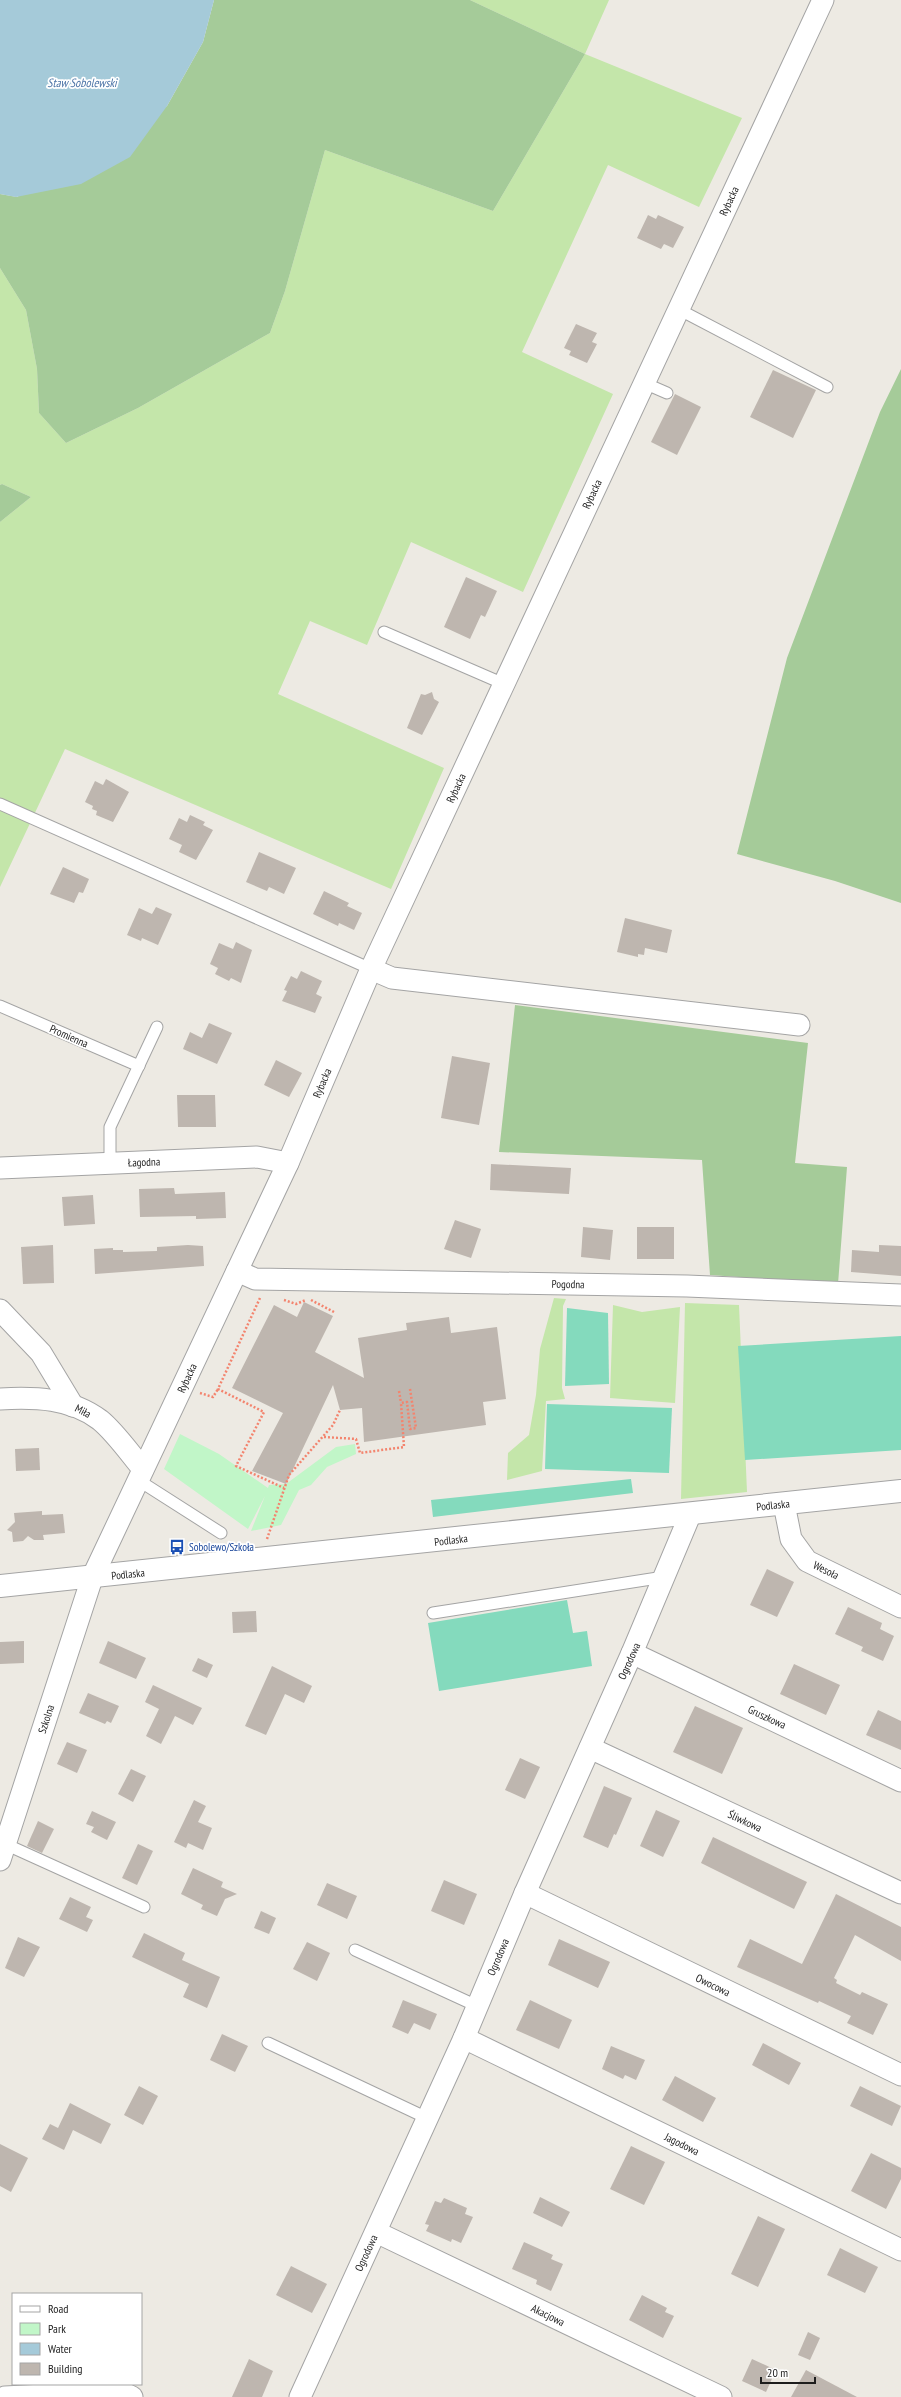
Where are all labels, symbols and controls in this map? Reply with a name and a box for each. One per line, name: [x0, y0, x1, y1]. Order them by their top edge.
water label: Staw Sobolewski: [47, 75, 118, 90]
street label: Rybacka: [716, 184, 742, 218]
street label: Rybacka: [579, 477, 605, 511]
street label: Rybacka: [443, 771, 469, 805]
street label: Promienna: [48, 1021, 90, 1051]
street label: Rybacka: [310, 1066, 334, 1100]
street label: Łagodna: [128, 1154, 160, 1170]
street label: Pogodna: [551, 1277, 585, 1291]
street label: Rybacka: [174, 1361, 200, 1395]
street label: Miła: [73, 1401, 93, 1421]
street label: Podlaska: [756, 1496, 790, 1514]
street label: Podlaska: [434, 1531, 468, 1549]
bus stop icon: Sobolewo/Szkoła: [168, 1538, 186, 1556]
place label: Sobolewo/Szkoła: [189, 1540, 254, 1554]
street label: Wesoła: [811, 1558, 841, 1582]
street label: Podlaska: [111, 1565, 145, 1583]
street label: Ogrodowa: [615, 1640, 643, 1682]
street label: Gruszkowa: [746, 1702, 788, 1732]
street label: Szkolna: [35, 1703, 57, 1735]
street label: Śliwkowa: [726, 1807, 764, 1835]
street label: Ogrodowa: [484, 1936, 512, 1978]
street label: Owocowa: [694, 1971, 732, 1999]
street label: Jagodowa: [661, 2129, 702, 2158]
street label: Ogrodowa: [351, 2232, 381, 2274]
legend: [12, 2293, 142, 2385]
text: Road: [48, 2301, 68, 2316]
street label: Akacjowa: [529, 2301, 567, 2329]
text: Park: [48, 2321, 66, 2336]
text: Water: [48, 2341, 73, 2356]
scale bar: [761, 2359, 815, 2385]
text: Building: [48, 2361, 83, 2376]
text: 20 m: [767, 2365, 788, 2380]

